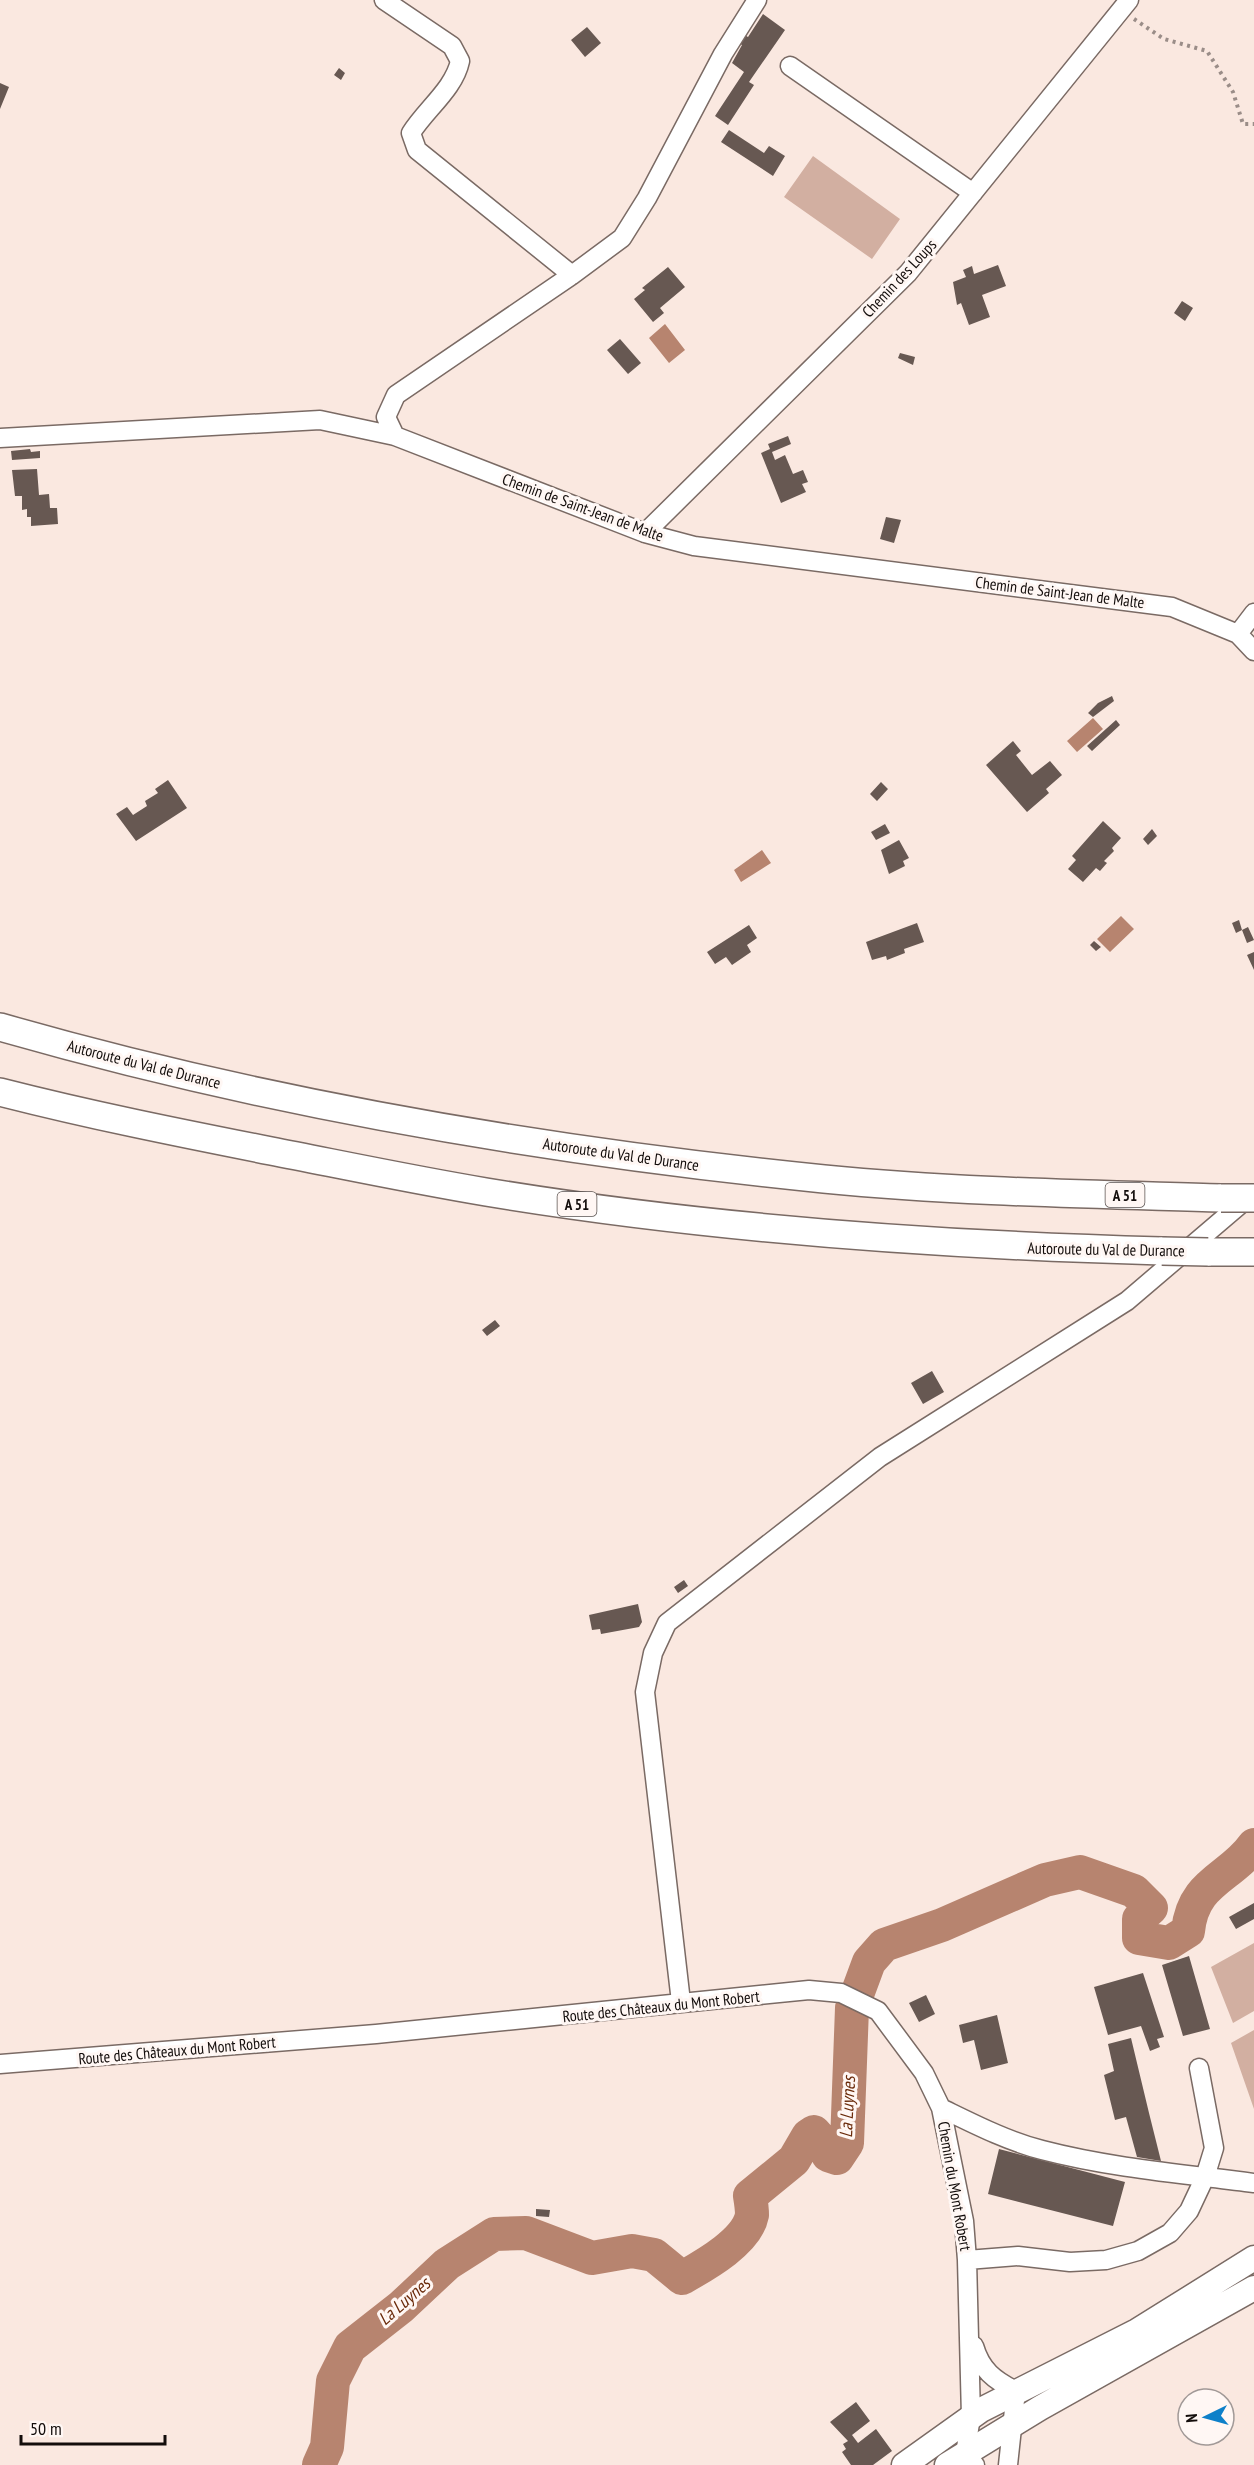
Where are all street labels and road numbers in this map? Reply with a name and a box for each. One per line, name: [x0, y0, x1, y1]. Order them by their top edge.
street label: Chemin des Loups: [858, 235, 940, 321]
street label: Chemin de Saint-Jean de Malte: [500, 469, 666, 545]
street label: Chemin de Saint-Jean de Malte: [974, 572, 1146, 612]
street label: Autoroute du Val de Durance: [65, 1035, 223, 1093]
street label: Autoroute du Val de Durance: [542, 1133, 700, 1175]
road number: A 51: [1106, 1183, 1144, 1207]
road number: A 51: [558, 1192, 596, 1216]
street label: Autoroute du Val de Durance: [1027, 1238, 1185, 1260]
street label: Route des Châteaux du Mont Robert: [561, 1986, 761, 2026]
street label: Route des Châteaux du Mont Robert: [78, 2031, 277, 2069]
street label: Chemin du Mont Robert: [934, 2120, 976, 2253]

